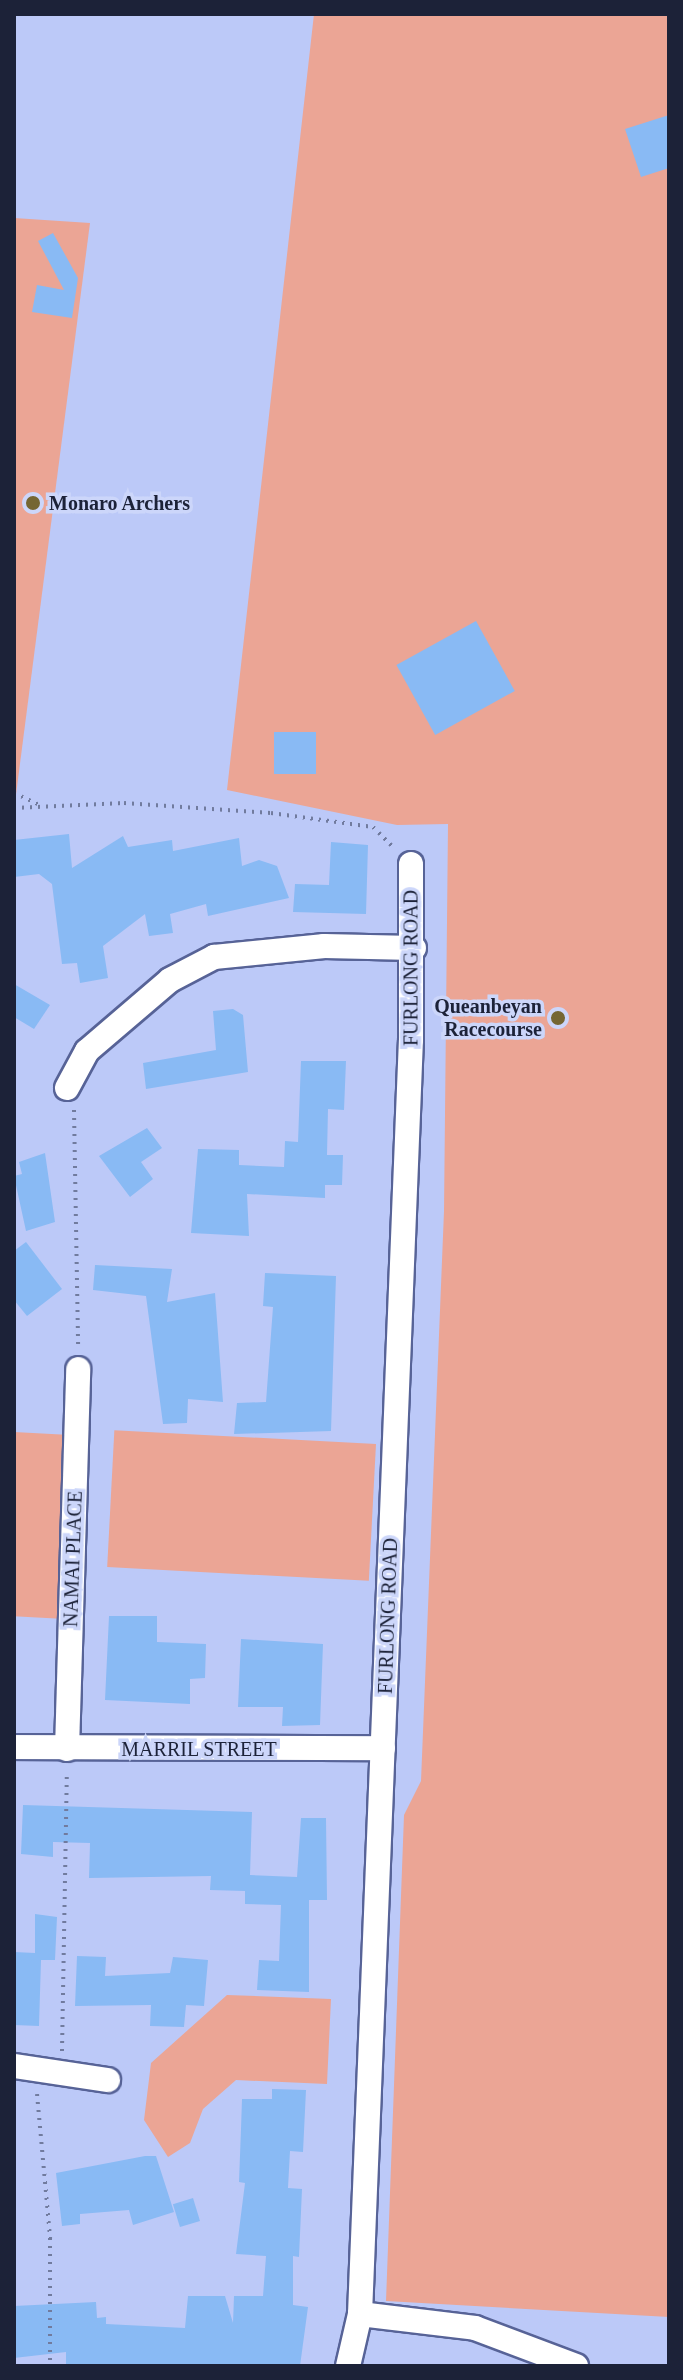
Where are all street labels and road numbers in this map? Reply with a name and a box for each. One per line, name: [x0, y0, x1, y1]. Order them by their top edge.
street label: FURLONG ROAD: [399, 890, 423, 1046]
street label: NAMAI PLACE: [59, 1491, 87, 1627]
street label: FURLONG ROAD: [373, 1538, 403, 1694]
street label: MARRIL STREET: [121, 1737, 277, 1761]

